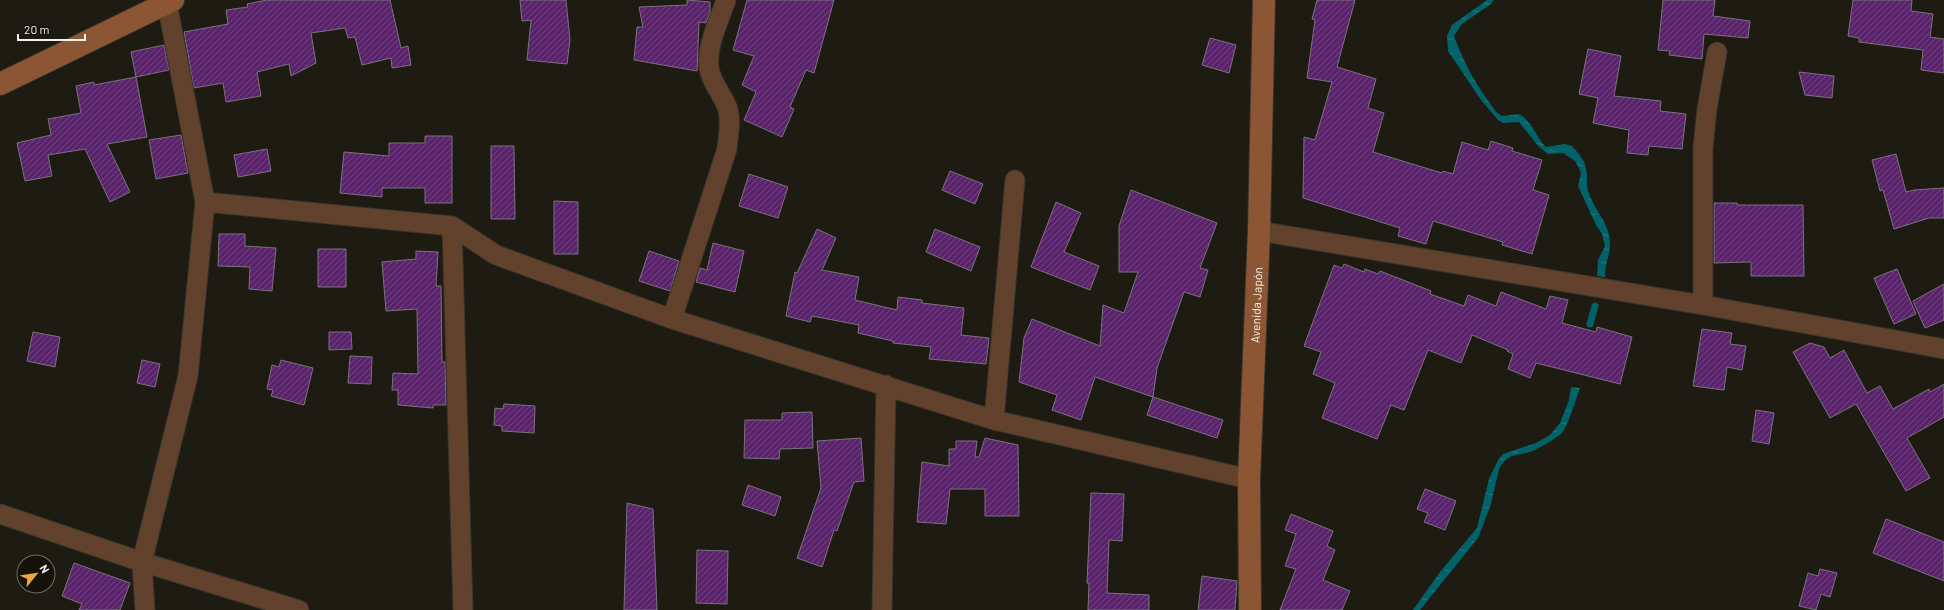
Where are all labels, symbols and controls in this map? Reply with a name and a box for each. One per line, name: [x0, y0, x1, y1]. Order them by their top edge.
scale bar: [18, 16, 85, 42]
text: 20 m: [24, 22, 50, 36]
street label: Avenida Japón: [1247, 267, 1265, 343]
north arrow: [16, 554, 56, 594]
text: N: [38, 562, 53, 575]

